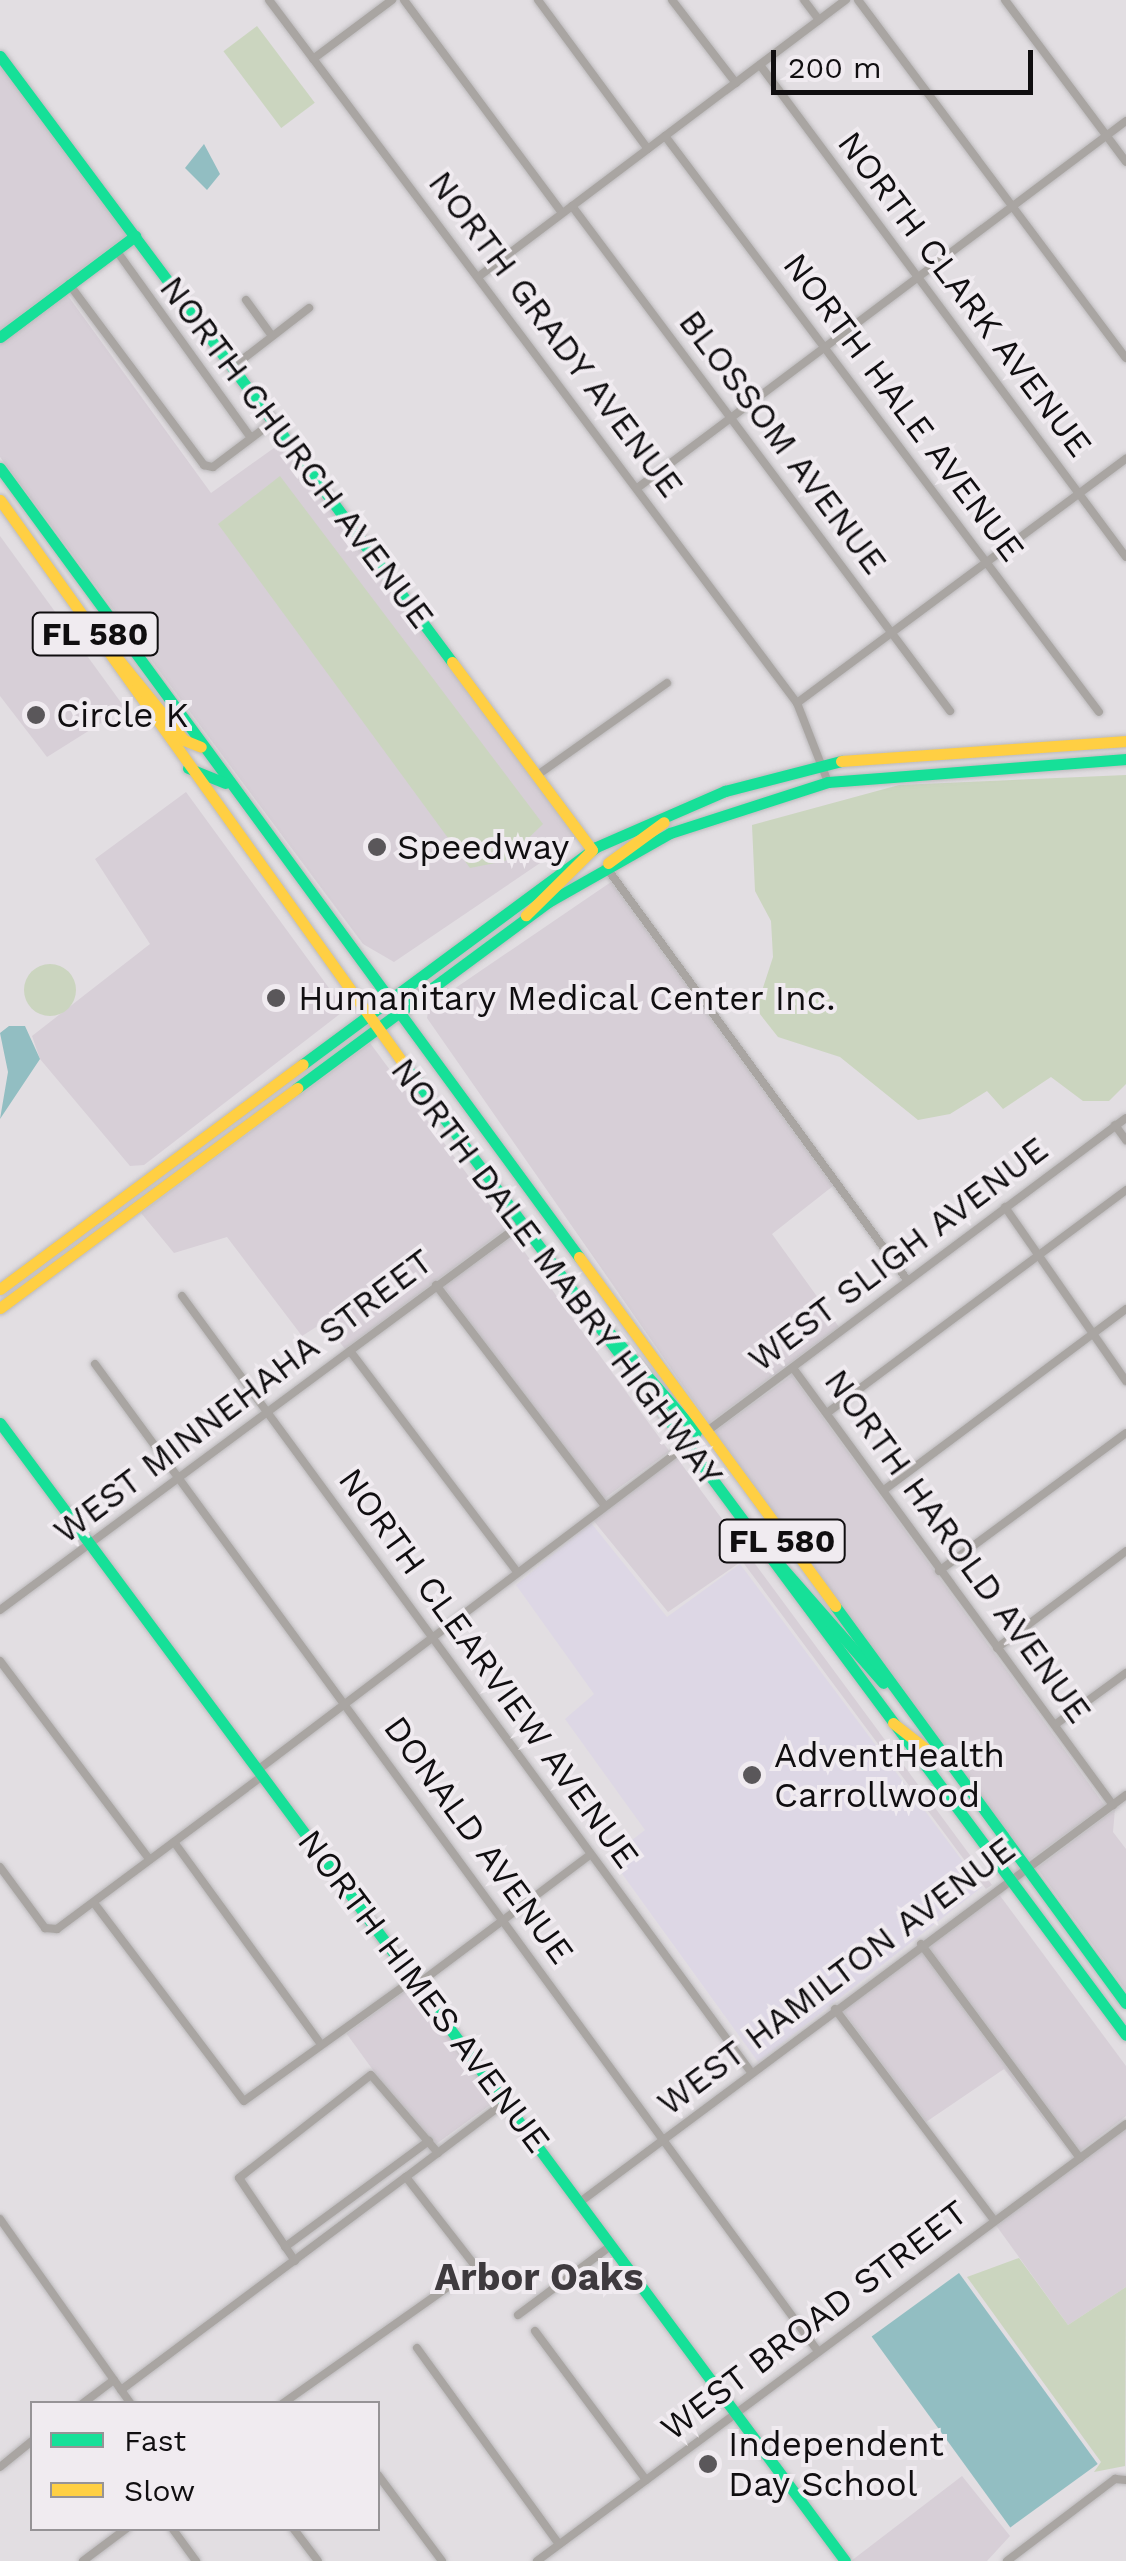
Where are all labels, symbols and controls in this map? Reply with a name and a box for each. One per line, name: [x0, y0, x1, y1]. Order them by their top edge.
scale bar: [776, 30, 1038, 92]
text: 200 m: [788, 50, 882, 85]
street label: NORTH CLARK AVENUE: [828, 122, 1102, 466]
street label: NORTH GRADY AVENUE: [419, 162, 693, 506]
street label: NORTH HALE AVENUE: [774, 244, 1034, 570]
street label: NORTH CHURCH AVENUE: [150, 267, 444, 637]
street label: BLOSSOM AVENUE: [670, 301, 896, 583]
road number: FL 580: [30, 607, 160, 661]
place label: Circle K: [56, 694, 188, 736]
marker: Circle K: [25, 704, 47, 726]
place label: Speedway: [397, 826, 569, 868]
marker: Speedway: [366, 836, 388, 858]
place label: Humanitary Medical Center Inc.: [298, 977, 838, 1019]
marker: Humanitary Medical Center Inc.: [263, 985, 289, 1011]
street label: NORTH DALE MABRY HIGHWAY: [382, 1049, 732, 1495]
street label: WEST SLIGH AVENUE: [739, 1127, 1057, 1381]
street label: WEST MINNEHAHA STREET: [44, 1239, 442, 1553]
street label: NORTH HAROLD AVENUE: [815, 1360, 1101, 1732]
street label: NORTH CLEARVIEW AVENUE: [329, 1459, 649, 1877]
road number: FL 580: [717, 1514, 847, 1568]
street label: DONALD AVENUE: [375, 1707, 583, 1973]
place label: AdventHealth Carrollwood: [774, 1734, 1005, 1816]
marker: AdventHealth Carrollwood: [739, 1762, 765, 1788]
street label: NORTH HIMES AVENUE: [288, 1821, 560, 2161]
street label: WEST HAMILTON AVENUE: [648, 1827, 1024, 2125]
street label: WEST BROAD STREET: [652, 2191, 976, 2449]
district label: Arbor Oaks: [434, 2255, 644, 2301]
legend: [30, 2401, 380, 2531]
text: Fast: [124, 2423, 186, 2458]
place label: Independent Day School: [728, 2423, 944, 2505]
marker: Independent Day School: [697, 2453, 719, 2475]
text: Slow: [124, 2473, 195, 2508]

